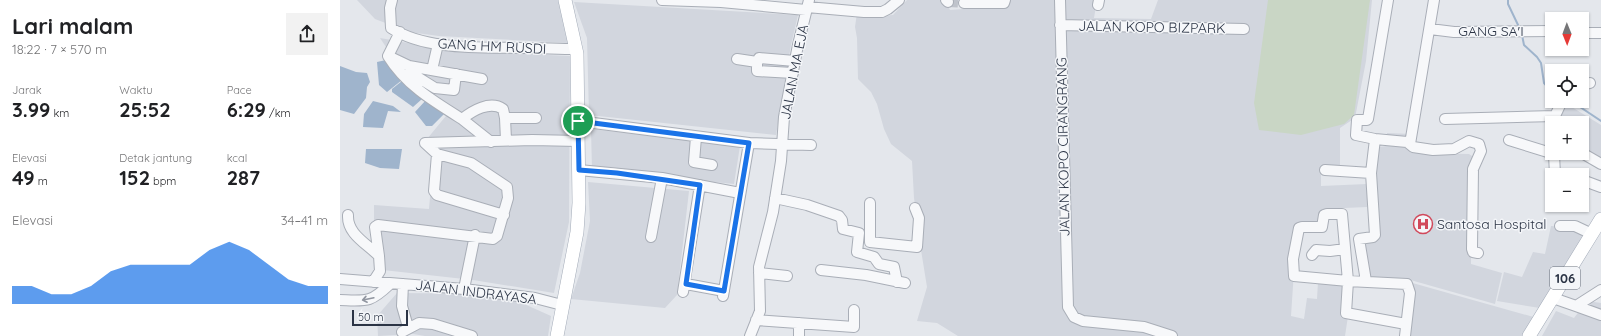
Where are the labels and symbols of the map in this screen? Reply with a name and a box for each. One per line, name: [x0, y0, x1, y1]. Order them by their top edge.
north arrow: [1545, 12, 1589, 56]
street label: JALAN KOPO BIZPARK: [1078, 17, 1226, 37]
street label: GANG SA'I: [1458, 22, 1524, 40]
street label: JALAN MA EJA: [776, 23, 812, 121]
street label: GANG HM RUSDI: [437, 34, 547, 58]
street label: JALAN KOPO CIRANGRANG: [1052, 57, 1074, 237]
pin: [561, 104, 595, 138]
hospital icon: Santosa Hospital: [1412, 213, 1434, 235]
place label: Santosa Hospital: [1437, 215, 1547, 233]
road number: 106: [1550, 267, 1580, 289]
street label: JALAN INDRAYASA: [414, 276, 538, 308]
one-way arrow: [361, 296, 374, 304]
scale bar: [352, 308, 408, 327]

